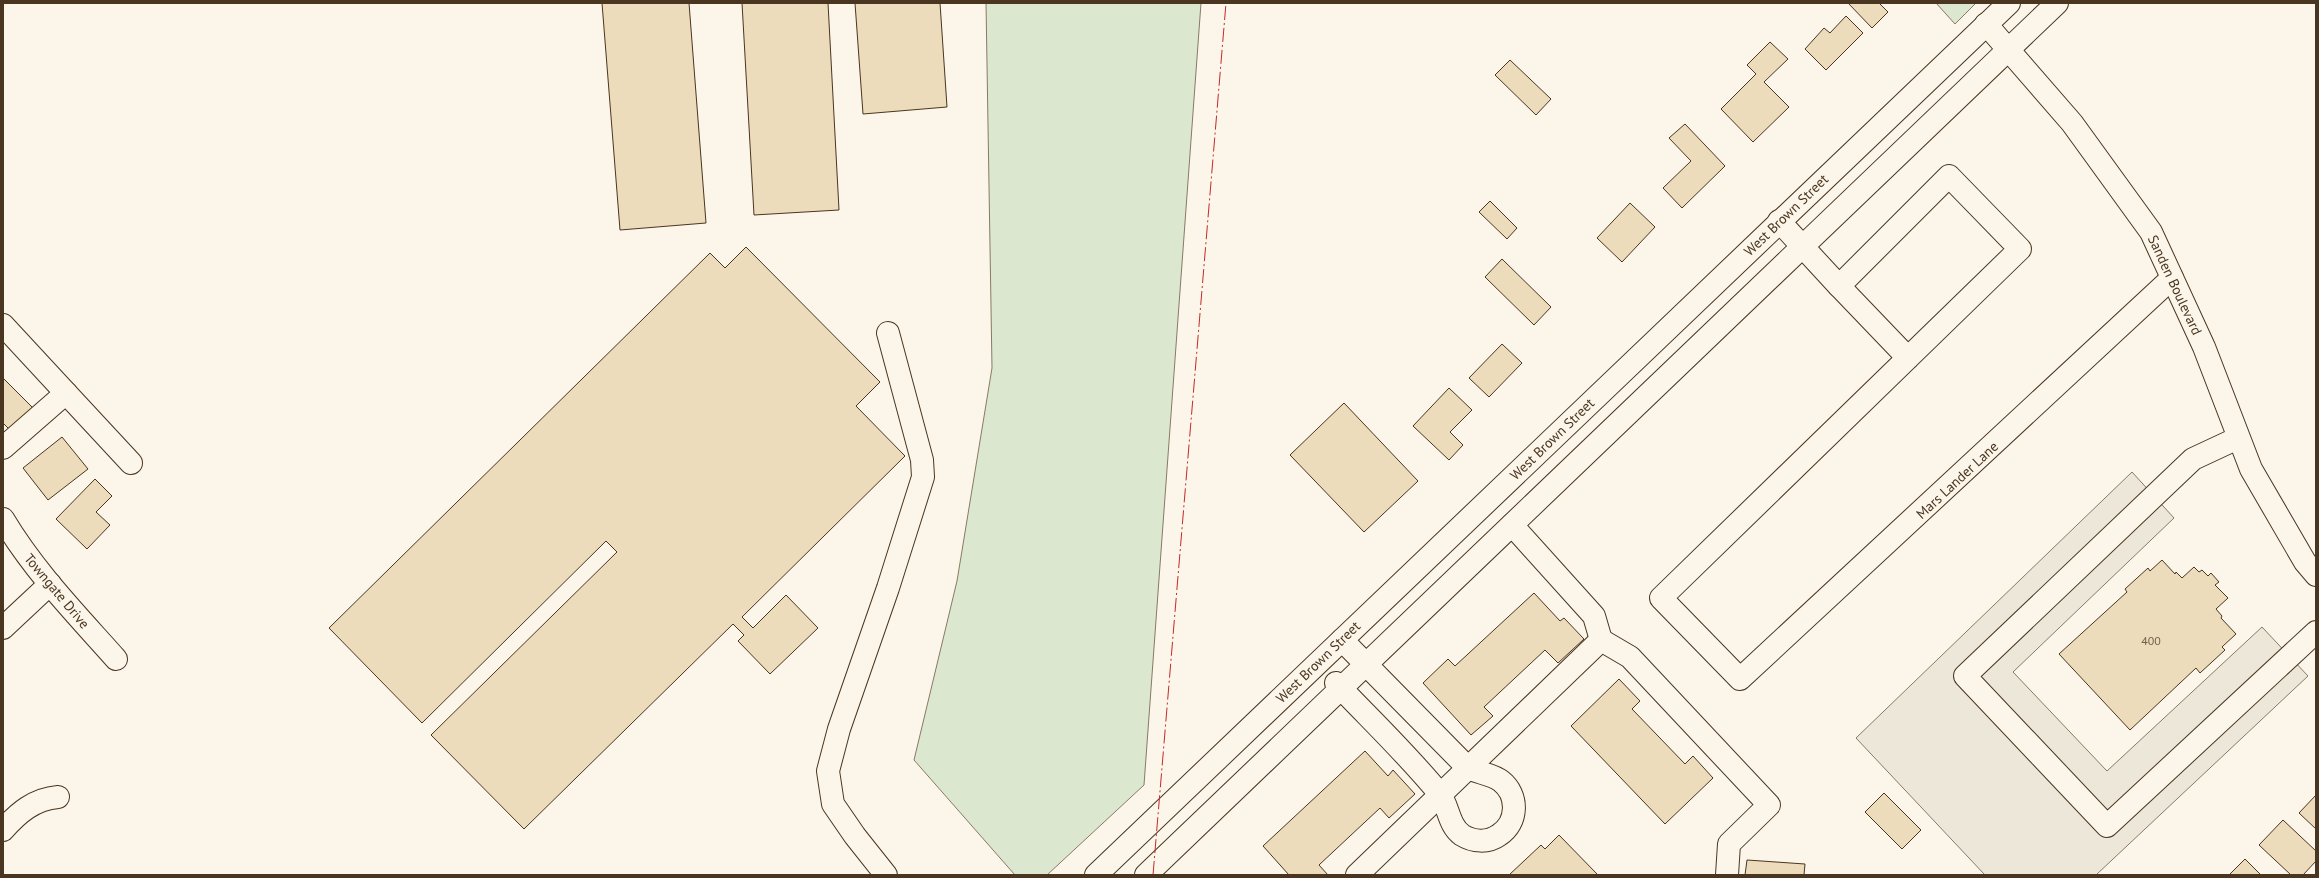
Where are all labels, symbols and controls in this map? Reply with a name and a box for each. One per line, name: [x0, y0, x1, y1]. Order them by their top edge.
street label: West Brown Street: [1740, 170, 1832, 260]
street label: Sanden Boulevard: [2144, 232, 2206, 338]
street label: West Brown Street: [1506, 394, 1598, 484]
street label: Mars Lander Lane: [1912, 437, 2002, 523]
street label: Towngate Drive: [20, 550, 94, 632]
street label: West Brown Street: [1272, 617, 1364, 707]
house number: 400: [2141, 633, 2161, 648]

